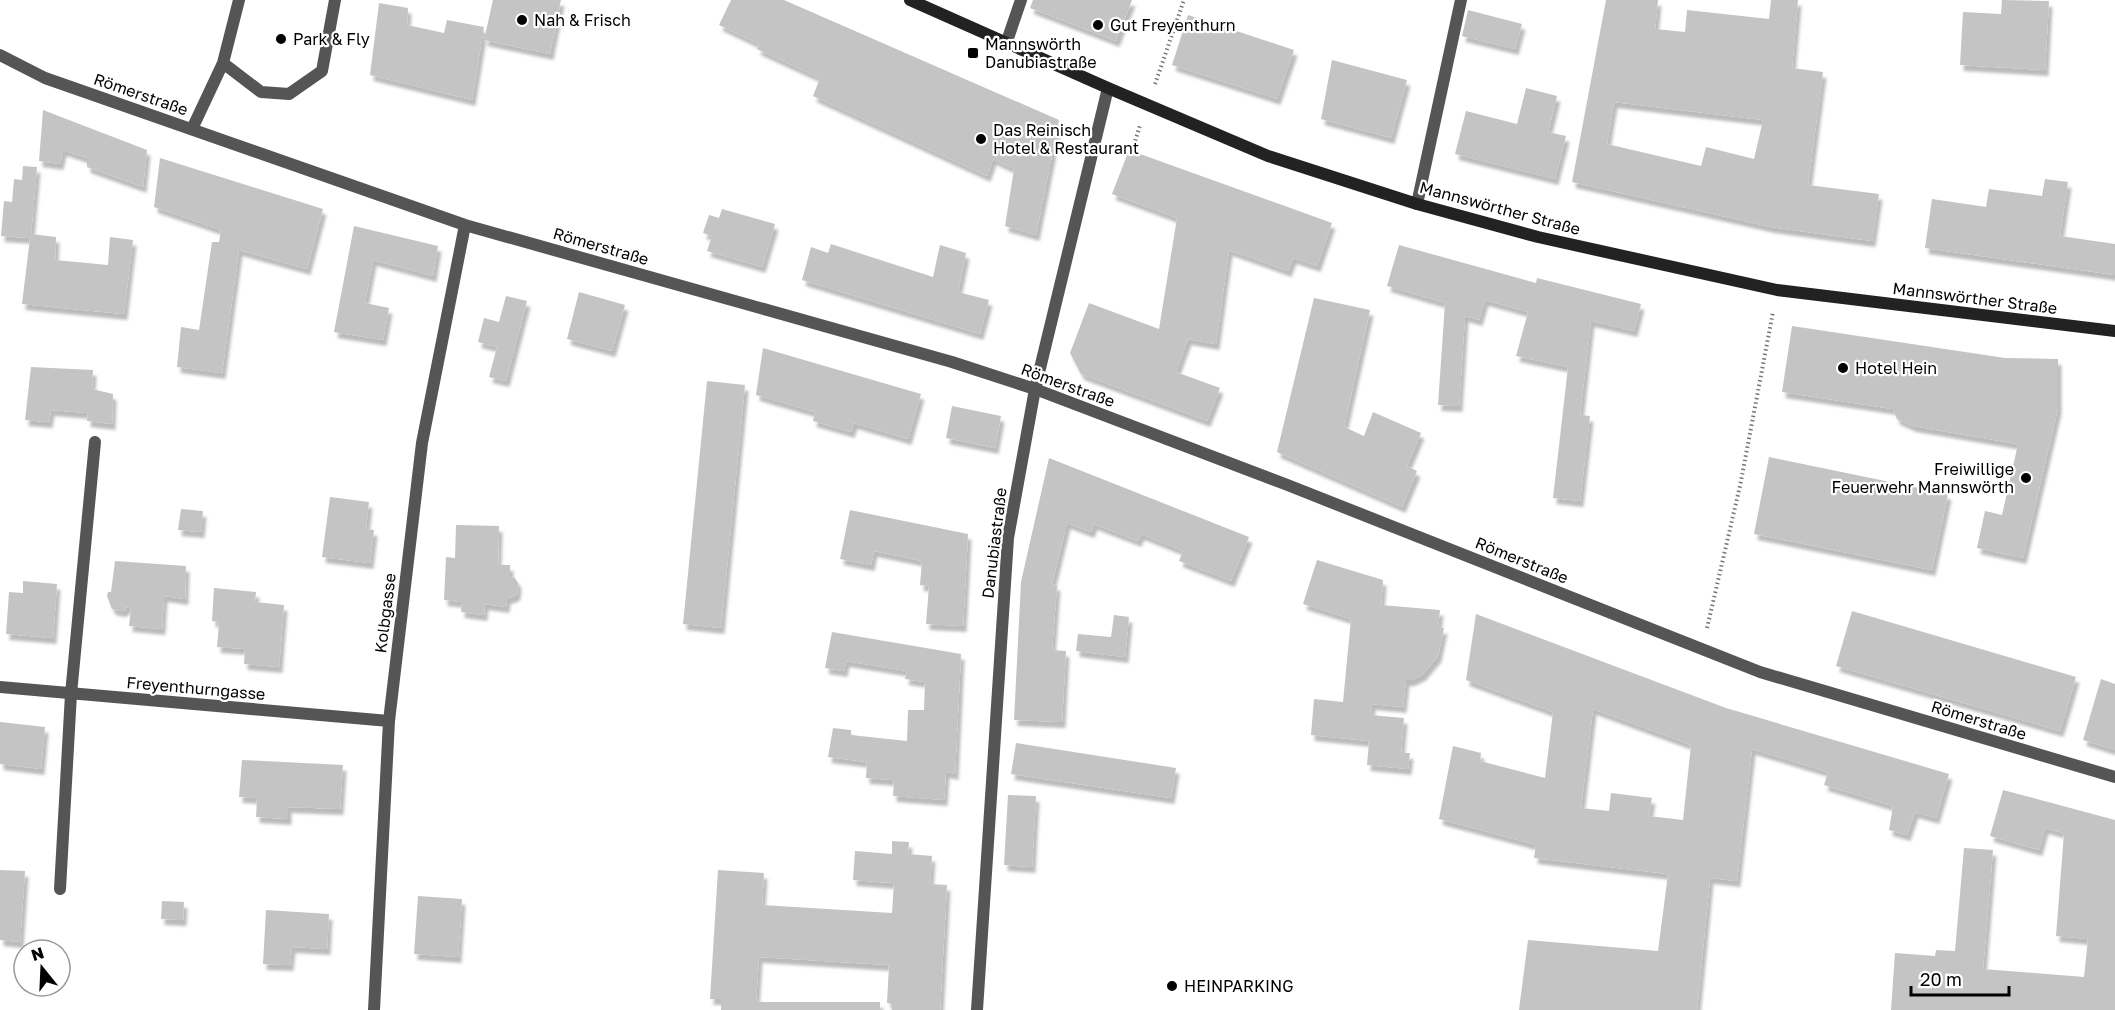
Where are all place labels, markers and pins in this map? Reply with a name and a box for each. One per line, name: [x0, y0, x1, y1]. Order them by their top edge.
place label: Nah & Frisch: [534, 10, 631, 30]
marker: Nah & Frisch: [515, 13, 529, 27]
place label: Gut Freyenthurn: [1110, 15, 1236, 35]
marker: Gut Freyenthurn: [1091, 18, 1105, 32]
place label: Park & Fly: [293, 29, 370, 49]
marker: Park & Fly: [274, 32, 288, 46]
place label: Mannswörth Danubiastraße: [985, 34, 1097, 72]
marker: Mannswörth Danubiastraße: [966, 46, 980, 60]
place label: Das Reinisch Hotel & Restaurant: [993, 120, 1139, 158]
marker: Das Reinisch Hotel & Restaurant: [974, 132, 988, 146]
place label: Hotel Hein: [1855, 358, 1937, 378]
marker: Hotel Hein: [1836, 361, 1850, 375]
place label: Freiwillige Feuerwehr Mannswörth: [1832, 459, 2014, 497]
marker: Freiwillige Feuerwehr Mannswörth: [2019, 471, 2033, 485]
place label: HEINPARKING: [1184, 976, 1293, 996]
marker: HEINPARKING: [1165, 979, 1179, 993]

